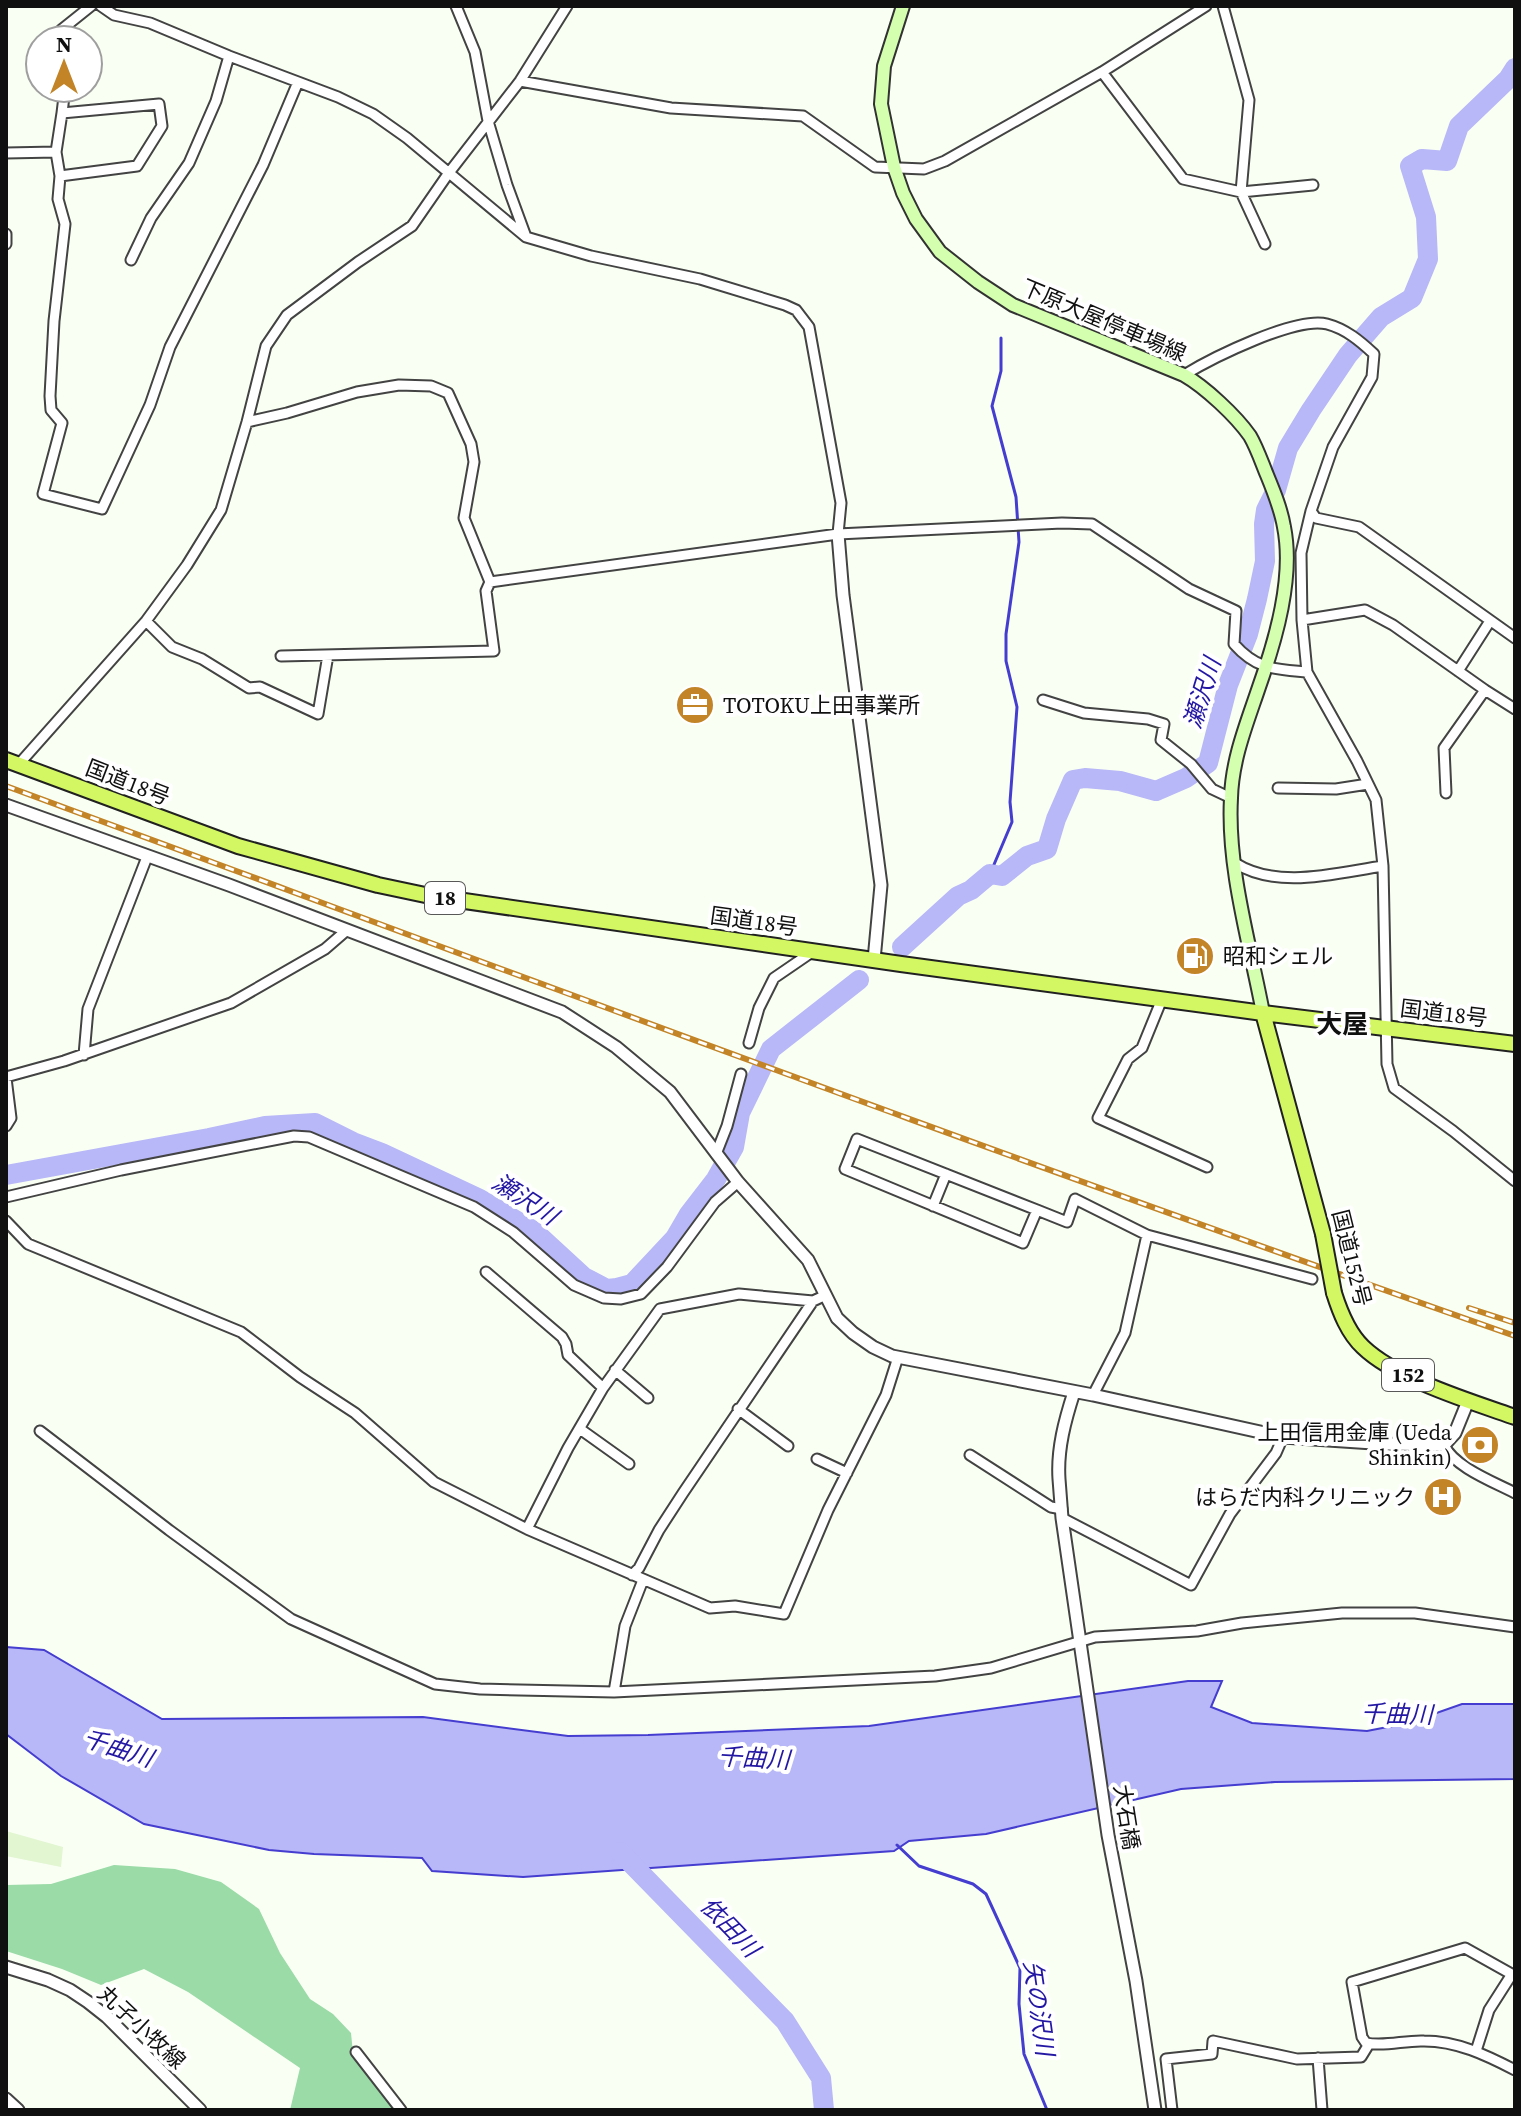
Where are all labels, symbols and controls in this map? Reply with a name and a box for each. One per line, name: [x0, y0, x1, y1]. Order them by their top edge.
north arrow: [24, 24, 104, 104]
text: N: [56, 29, 72, 59]
street label: 下原大屋停車場線: [1017, 272, 1191, 368]
water label: 瀬沢川: [1176, 651, 1229, 732]
office icon: TOTOKU上田事業所: [674, 684, 716, 726]
place label: TOTOKU上田事業所: [723, 690, 920, 720]
street label: 国道18号: [82, 752, 174, 812]
road number: 18: [425, 882, 465, 914]
street label: 国道18号: [708, 900, 800, 942]
fuel station icon: 昭和シェル: [1174, 935, 1216, 977]
place label: 昭和シェル: [1223, 941, 1333, 971]
street label: 国道18号: [1398, 993, 1490, 1033]
district label: 大屋: [1316, 1006, 1368, 1042]
water label: 瀬沢川: [486, 1166, 567, 1234]
street label: 国道152号: [1325, 1206, 1379, 1310]
road number: 152: [1382, 1359, 1434, 1391]
place label: 上田信用金庫 (Ueda Shinkin): [1257, 1417, 1453, 1472]
bank icon: 上田信用金庫 (Ueda Shinkin): [1459, 1424, 1501, 1466]
hospital icon: はらだ内科クリニック: [1422, 1476, 1464, 1518]
place label: はらだ内科クリニック: [1195, 1482, 1415, 1512]
water label: 千曲川: [1361, 1697, 1436, 1731]
water label: 千曲川: [79, 1721, 160, 1776]
water label: 千曲川: [717, 1740, 794, 1777]
street label: 大石橋: [1107, 1782, 1147, 1852]
water label: 依田川: [693, 1890, 769, 1967]
water label: 矢の沢川: [1016, 1958, 1062, 2061]
street label: 丸子小牧線: [92, 1979, 192, 2075]

